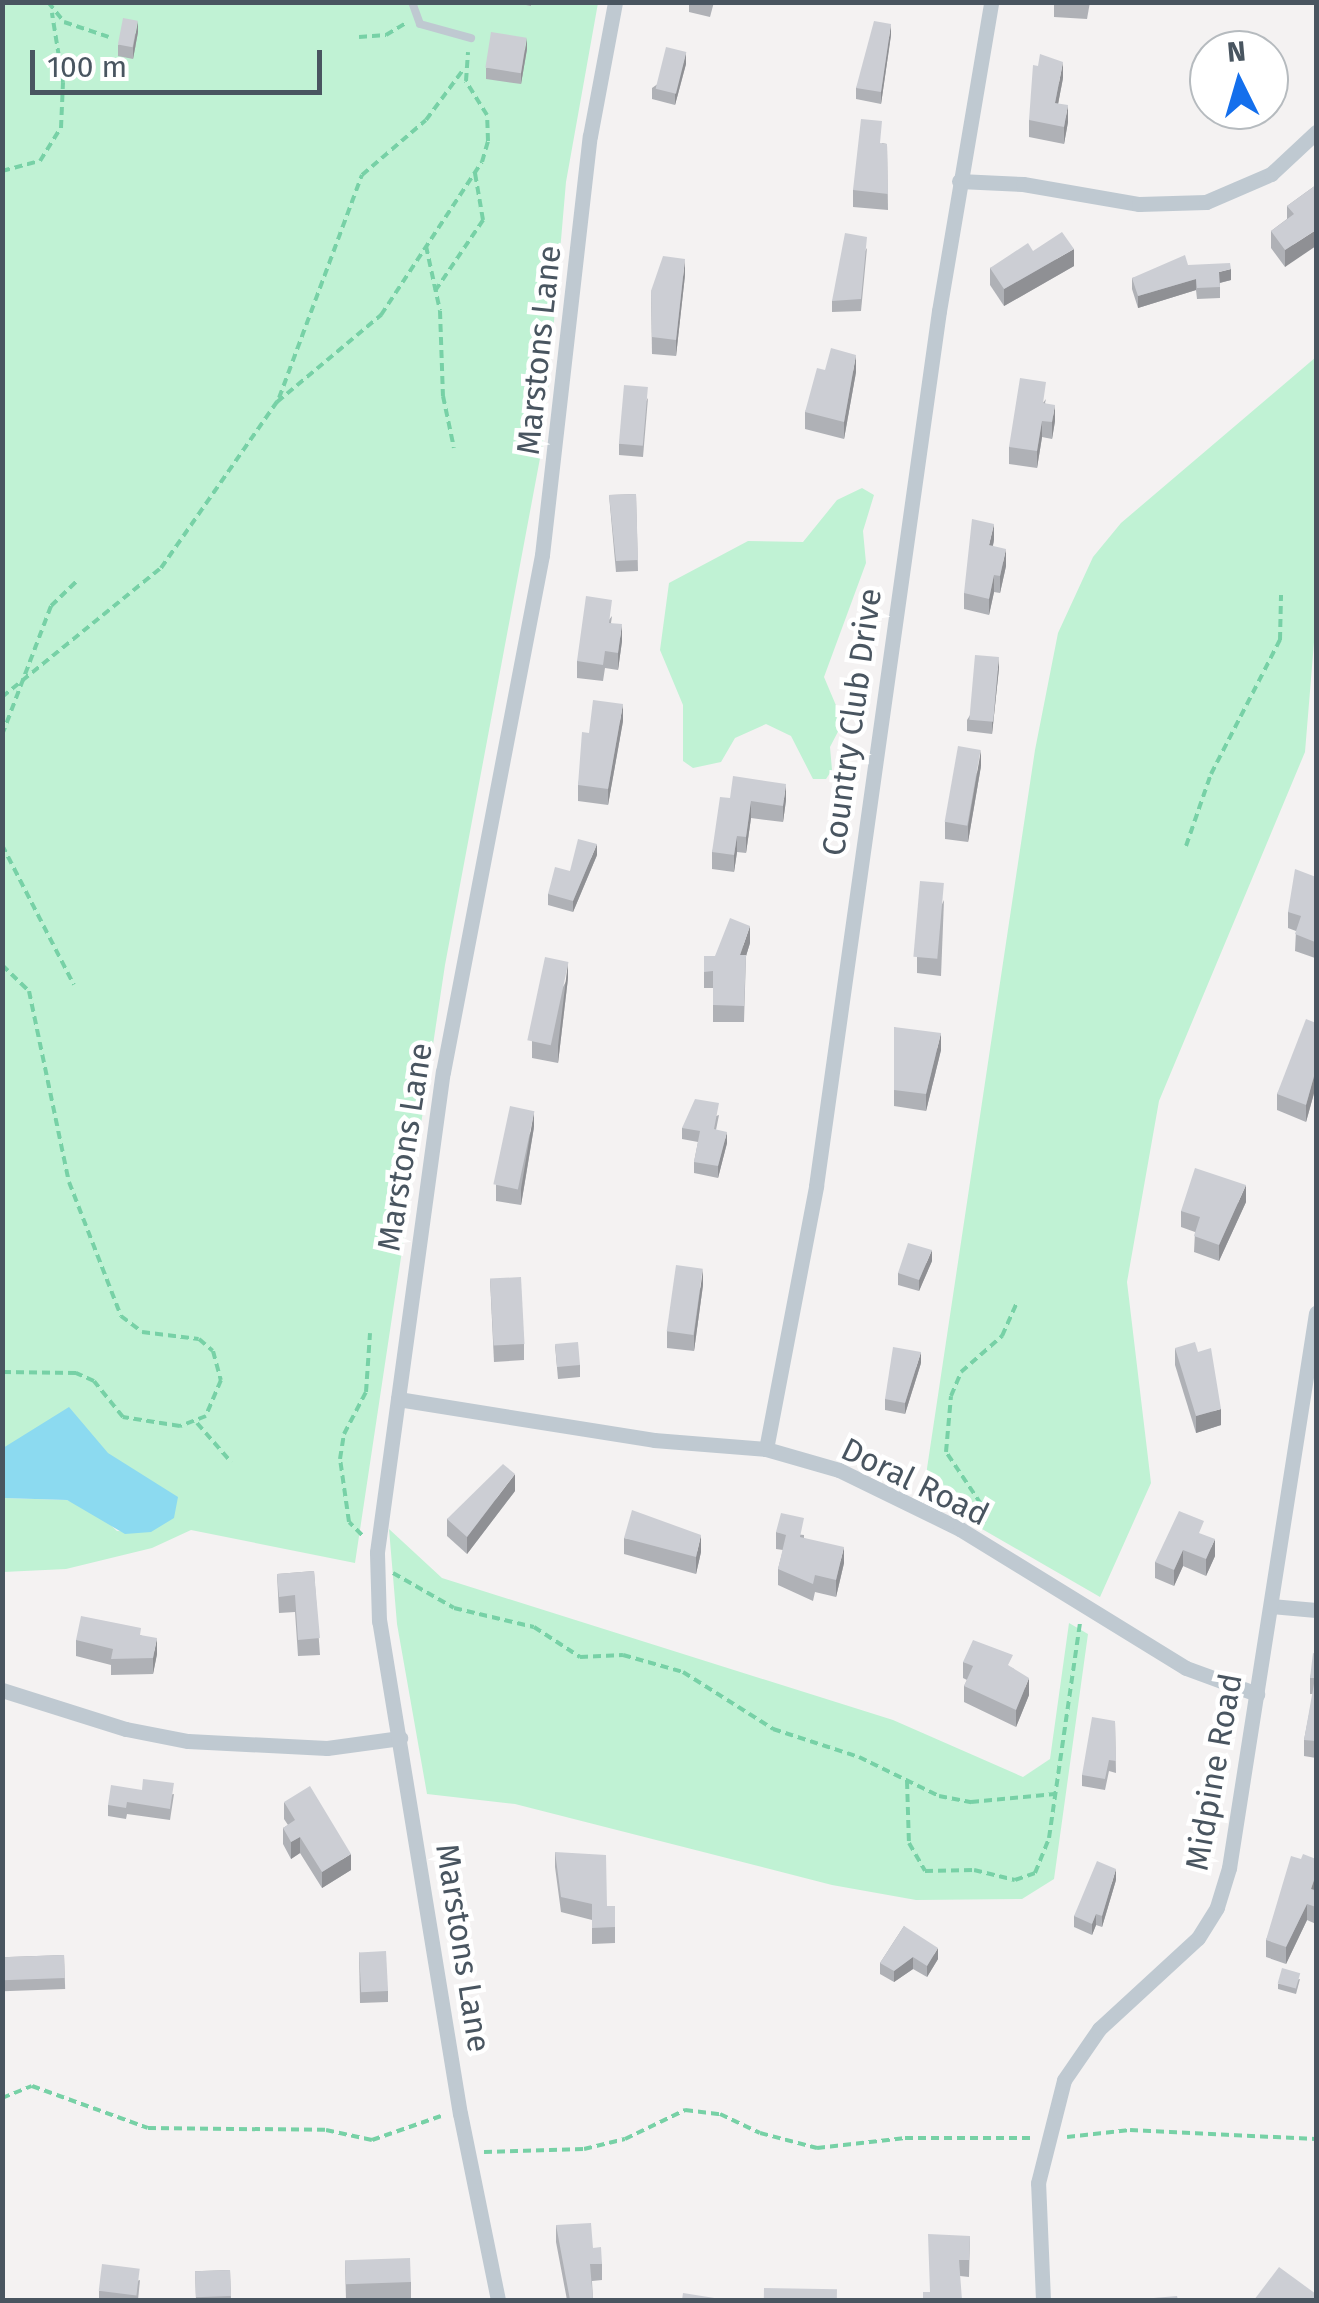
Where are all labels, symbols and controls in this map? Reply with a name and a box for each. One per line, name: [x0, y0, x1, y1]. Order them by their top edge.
scale bar: [35, 30, 328, 92]
north arrow: [1189, 30, 1289, 130]
text: N: [1226, 34, 1247, 69]
text: 100 m: [47, 49, 127, 85]
street label: Marstons Lane: [509, 243, 569, 457]
street label: Country Club Drive: [814, 586, 890, 858]
street label: Marstons Lane: [370, 1040, 440, 1254]
street label: Doral Road: [835, 1430, 995, 1534]
street label: Midpine Road: [1178, 1670, 1250, 1874]
street label: Marstons Lane: [428, 1841, 498, 2055]

